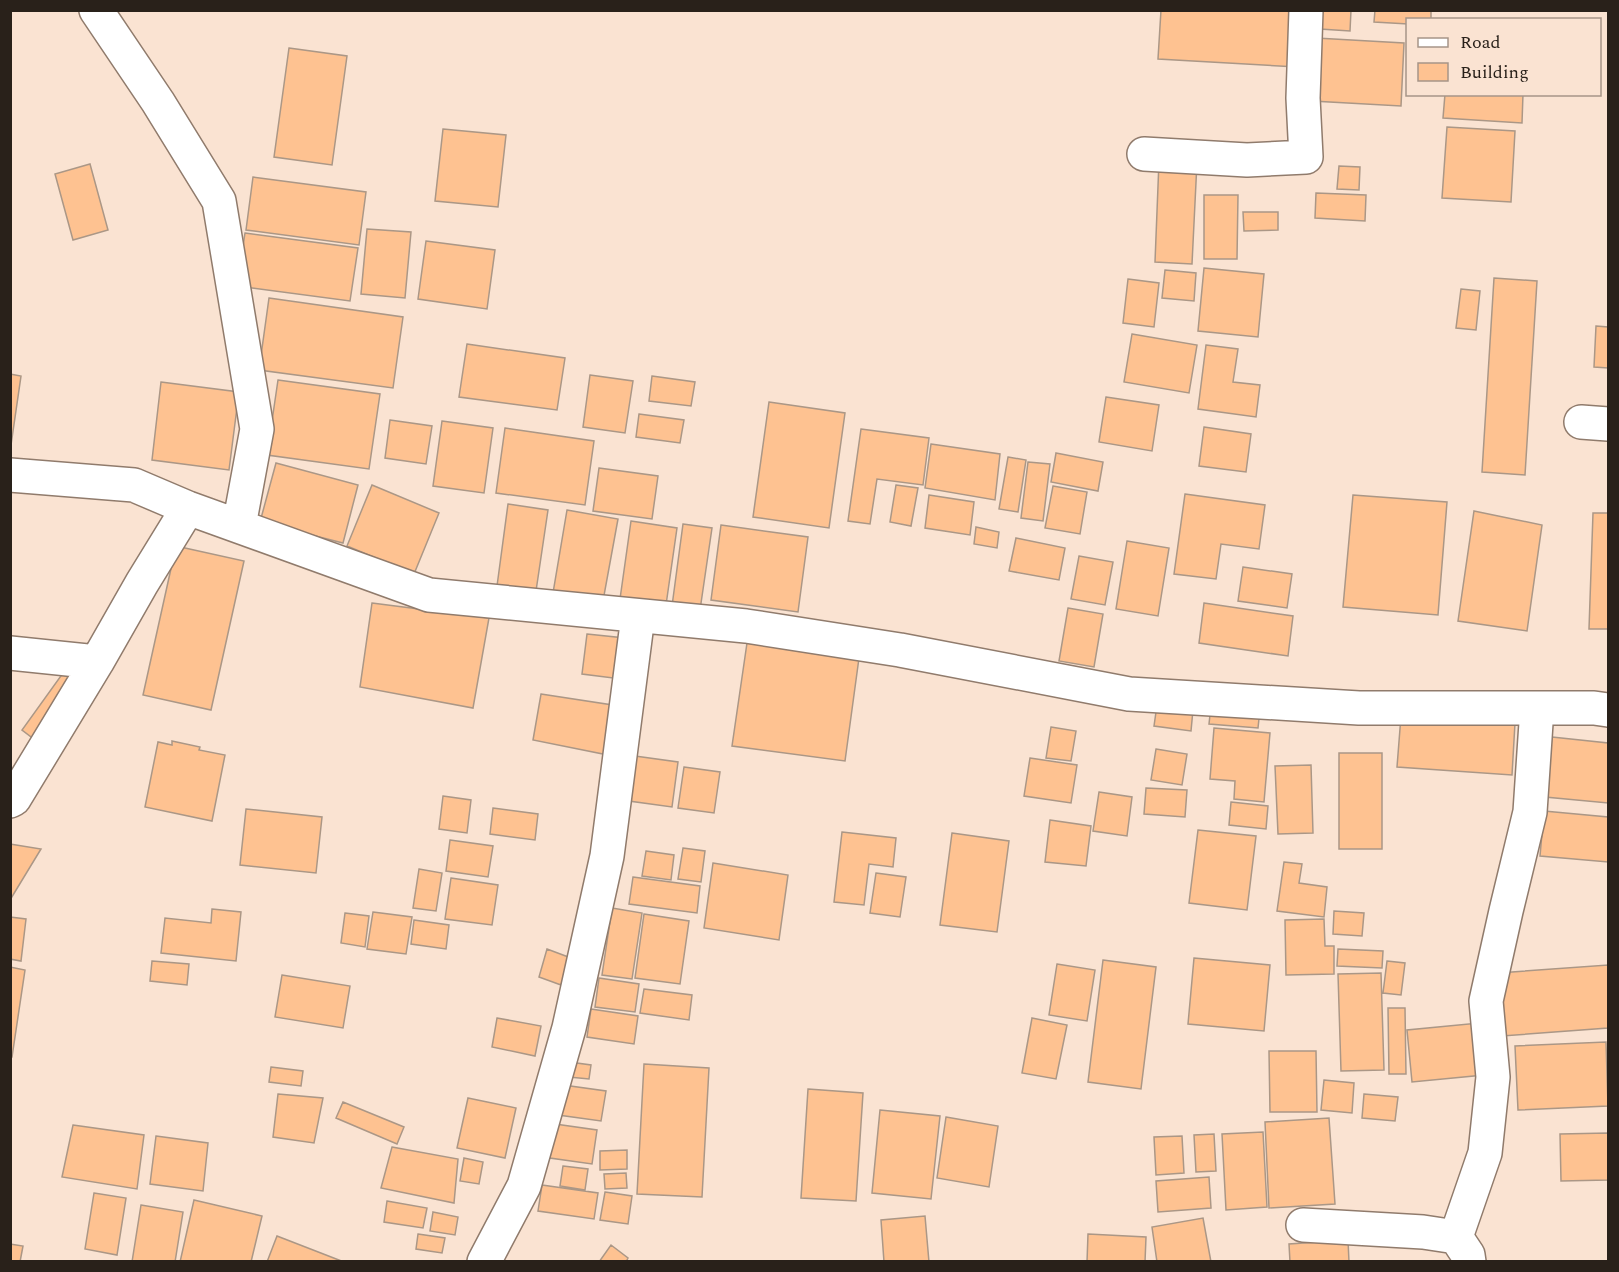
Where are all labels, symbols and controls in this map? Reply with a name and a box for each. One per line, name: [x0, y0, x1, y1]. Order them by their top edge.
legend: [1406, 18, 1601, 96]
text: Road: [1460, 29, 1501, 56]
text: Building: [1460, 59, 1529, 86]

